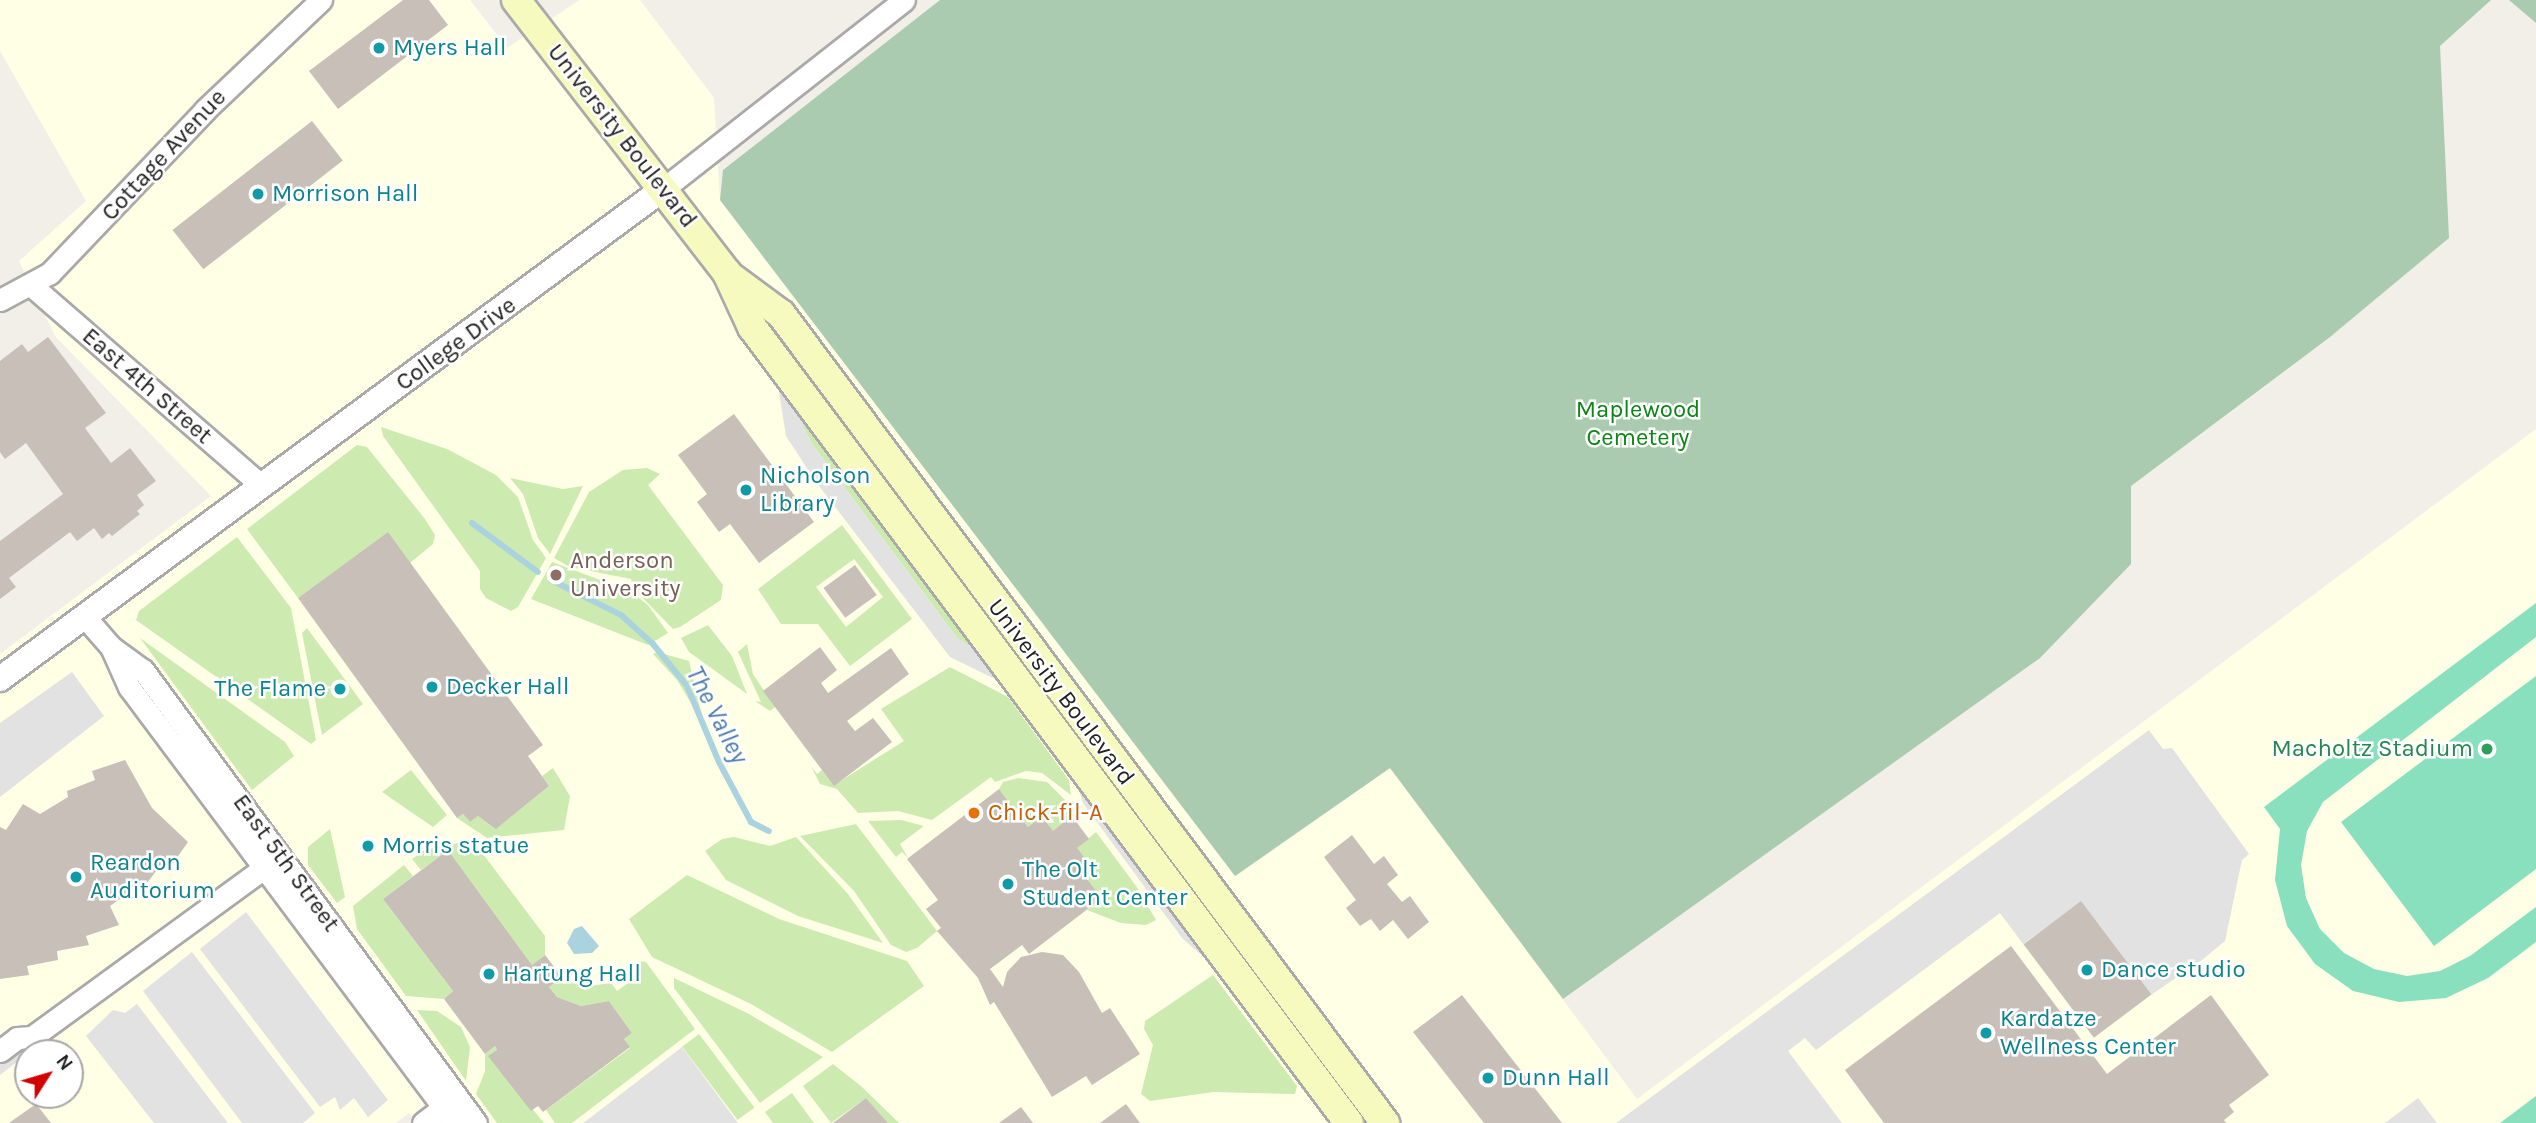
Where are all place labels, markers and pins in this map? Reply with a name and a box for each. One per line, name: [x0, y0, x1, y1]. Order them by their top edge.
place label: Myers Hall: [393, 34, 507, 62]
marker: Myers Hall: [371, 40, 387, 56]
place label: Morrison Hall: [272, 180, 419, 208]
marker: Morrison Hall: [250, 186, 266, 202]
place label: Nicholson Library: [760, 462, 870, 518]
marker: Nicholson Library: [738, 482, 754, 498]
place label: Anderson University: [570, 547, 680, 603]
marker: Anderson University: [548, 567, 564, 583]
place label: Decker Hall: [446, 673, 569, 701]
place label: The Flame: [214, 675, 326, 703]
marker: Decker Hall: [424, 679, 440, 695]
marker: The Flame: [332, 681, 348, 697]
place label: Macholtz Stadium: [2272, 735, 2473, 763]
marker: Macholtz Stadium: [2479, 741, 2495, 757]
place label: Chick-fil-A: [988, 799, 1103, 827]
marker: Chick-fil-A: [966, 805, 982, 821]
place label: Morris statue: [382, 832, 529, 860]
marker: Morris statue: [360, 838, 376, 854]
place label: Reardon Auditorium: [90, 849, 215, 905]
place label: The Olt Student Center: [1022, 856, 1187, 912]
marker: Reardon Auditorium: [68, 869, 84, 885]
marker: The Olt Student Center: [1000, 876, 1016, 892]
place label: Dance studio: [2101, 956, 2246, 984]
place label: Hartung Hall: [503, 960, 641, 988]
marker: Dance studio: [2079, 962, 2095, 978]
marker: Hartung Hall: [481, 966, 497, 982]
place label: Kardatze Wellness Center: [2000, 1005, 2176, 1061]
marker: Kardatze Wellness Center: [1978, 1025, 1994, 1041]
place label: Dunn Hall: [1502, 1064, 1610, 1092]
marker: Dunn Hall: [1480, 1070, 1496, 1086]

